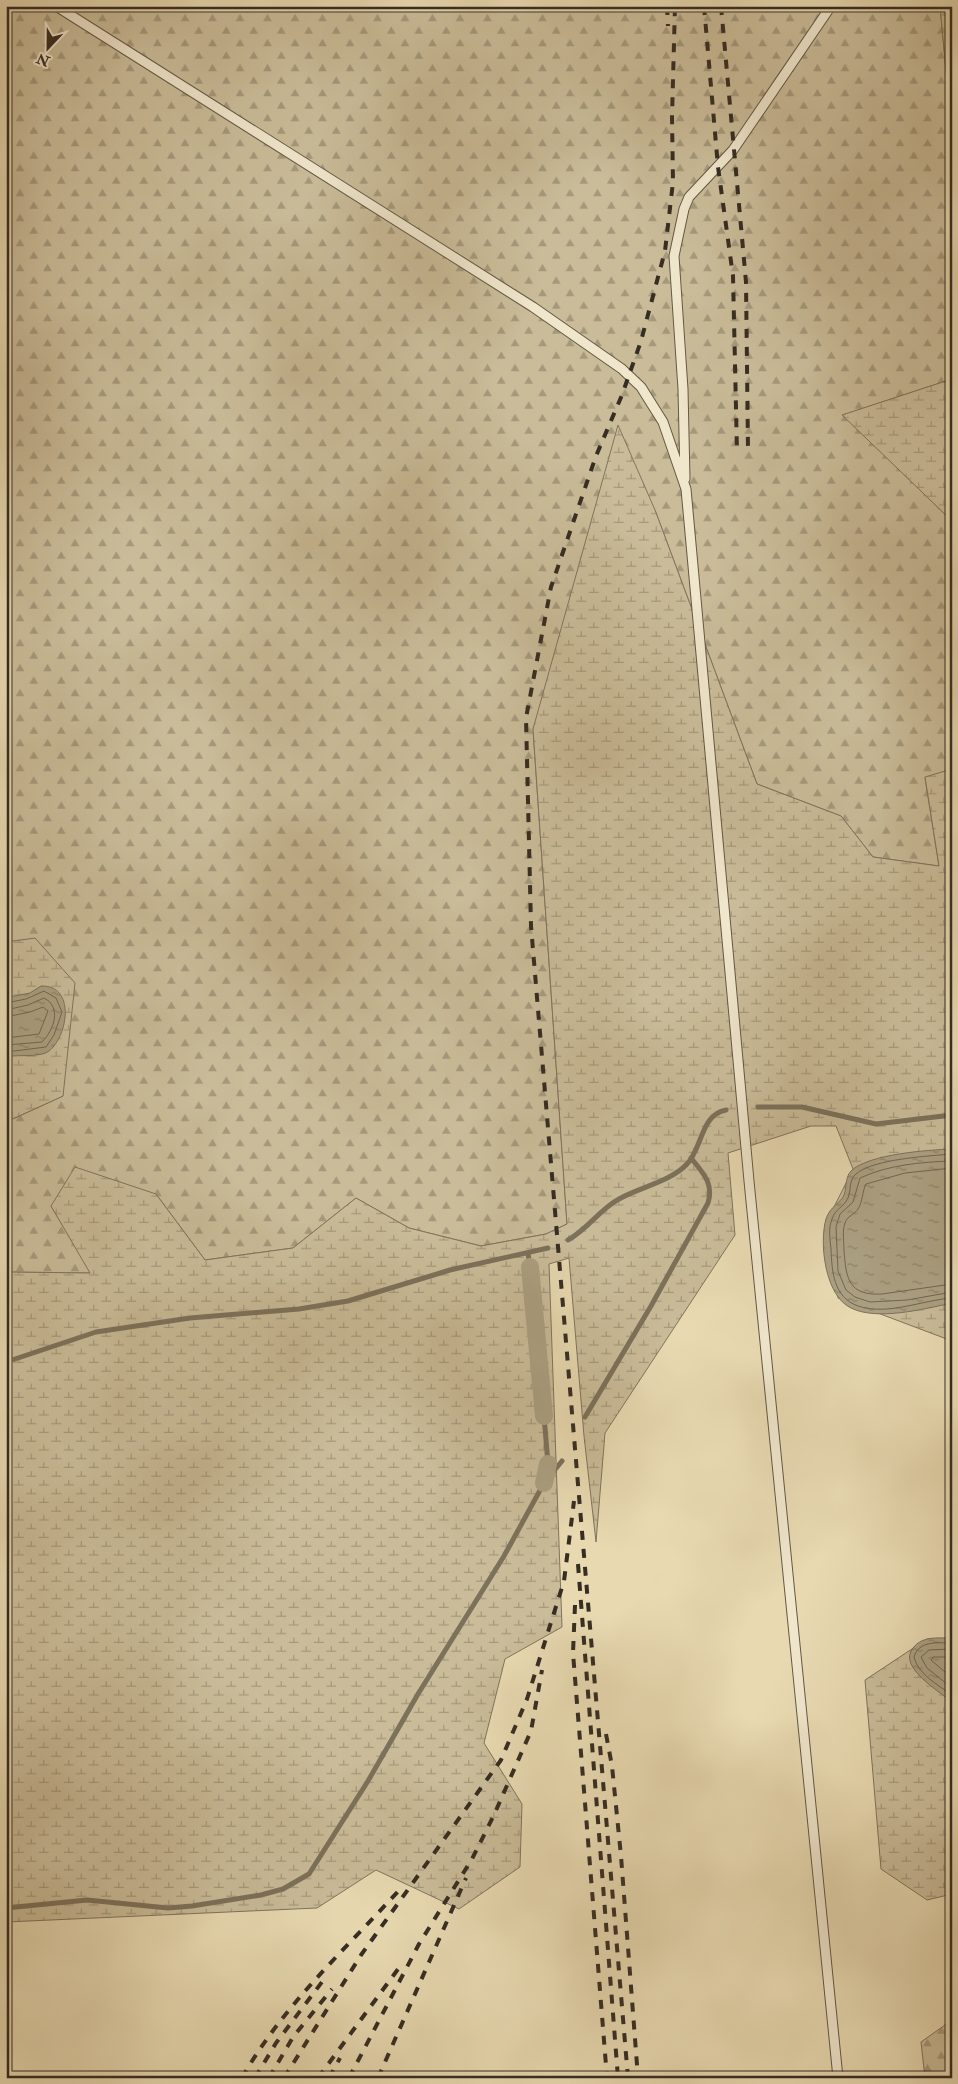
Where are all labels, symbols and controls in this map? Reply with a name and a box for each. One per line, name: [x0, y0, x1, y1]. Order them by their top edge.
north arrow: [22, 22, 72, 72]
text: N: [34, 49, 53, 70]

